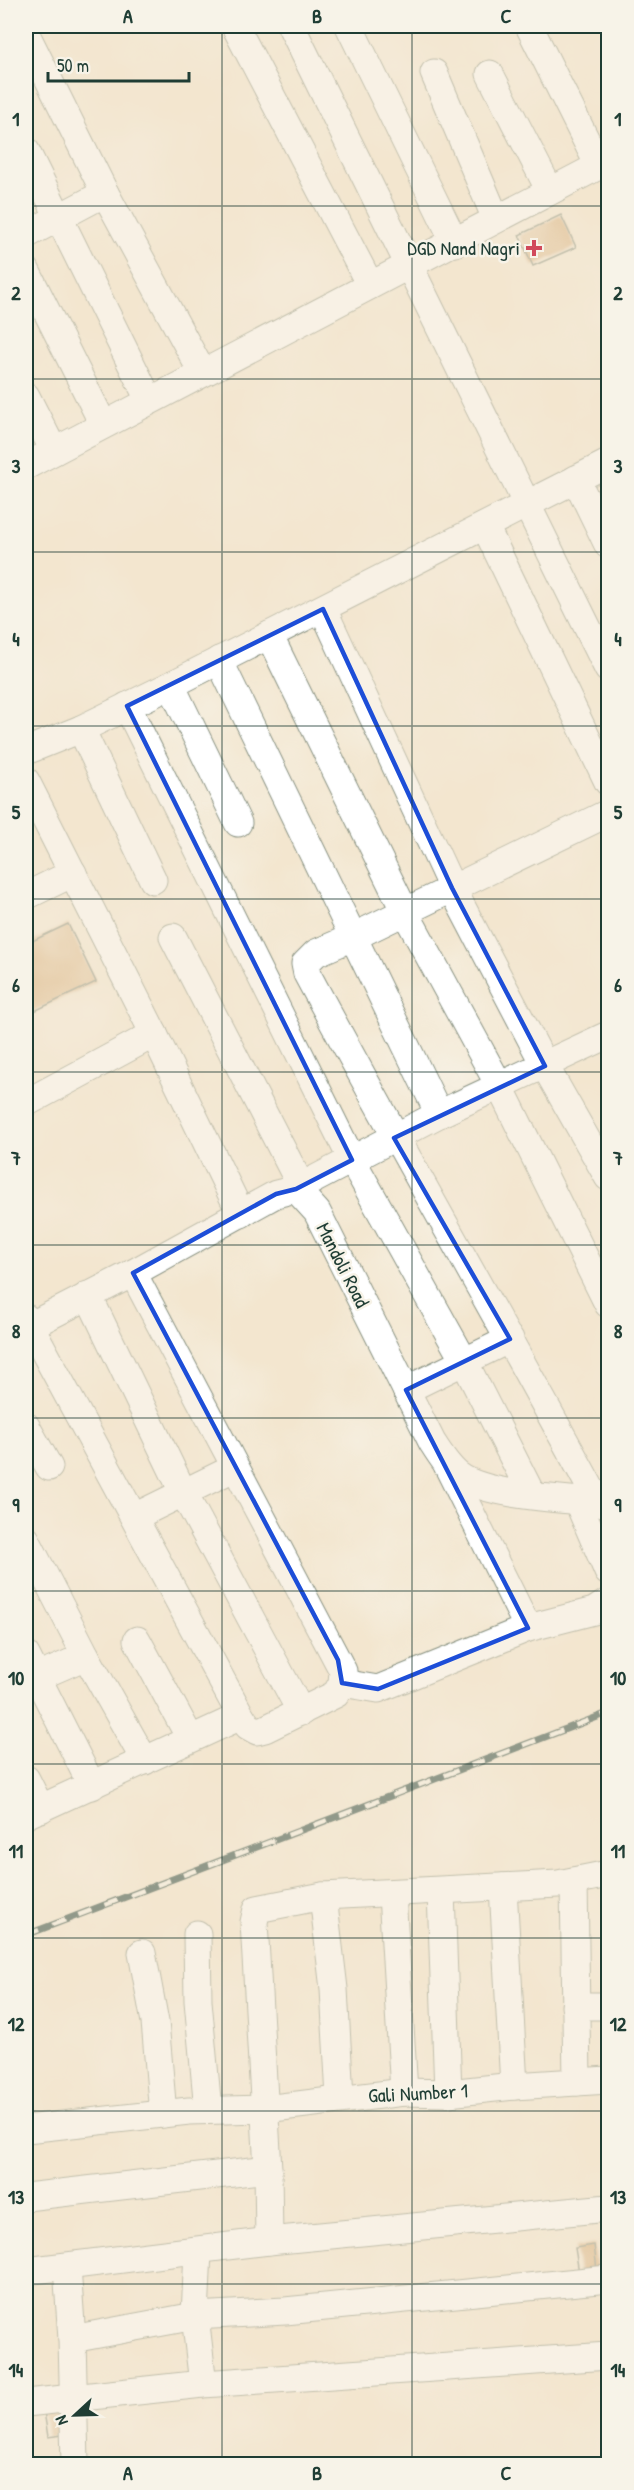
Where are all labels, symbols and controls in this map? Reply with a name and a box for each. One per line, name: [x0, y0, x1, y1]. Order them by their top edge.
text: A: [123, 2, 133, 29]
text: B: [312, 2, 322, 29]
text: C: [501, 2, 512, 29]
scale bar: [48, 45, 189, 83]
text: 50 m: [57, 53, 89, 78]
text: 1: [12, 105, 20, 132]
text: 1: [614, 105, 622, 132]
place label: DGD Nand Nagri: [407, 234, 520, 261]
marker: DGD Nand Nagri: [525, 239, 543, 257]
text: 2: [11, 279, 21, 306]
text: 2: [613, 279, 623, 306]
text: 3: [12, 452, 21, 479]
text: 3: [614, 452, 623, 479]
text: 4: [12, 625, 20, 652]
text: 4: [614, 625, 622, 652]
text: 5: [12, 798, 21, 825]
text: 5: [614, 798, 623, 825]
text: 6: [12, 971, 20, 998]
text: 6: [614, 971, 622, 998]
text: 7: [10, 1144, 21, 1171]
text: 7: [612, 1144, 623, 1171]
street label: Mandoli Road: [311, 1218, 376, 1312]
text: 8: [12, 1317, 21, 1344]
text: 8: [614, 1317, 623, 1344]
text: 9: [12, 1491, 20, 1518]
text: 9: [614, 1491, 622, 1518]
text: 10: [8, 1664, 24, 1691]
text: 10: [610, 1664, 626, 1691]
text: 11: [9, 1837, 23, 1864]
text: 11: [611, 1837, 625, 1864]
text: 12: [8, 2010, 25, 2037]
text: 12: [610, 2010, 627, 2037]
street label: Gali Number 1: [367, 2076, 469, 2109]
text: 13: [8, 2183, 24, 2210]
text: 13: [610, 2183, 626, 2210]
text: 14: [9, 2356, 24, 2383]
text: 14: [611, 2356, 626, 2383]
north arrow: [45, 2385, 105, 2445]
text: N: [49, 2412, 73, 2429]
text: A: [123, 2459, 133, 2486]
text: B: [312, 2459, 322, 2486]
text: C: [501, 2459, 512, 2486]

